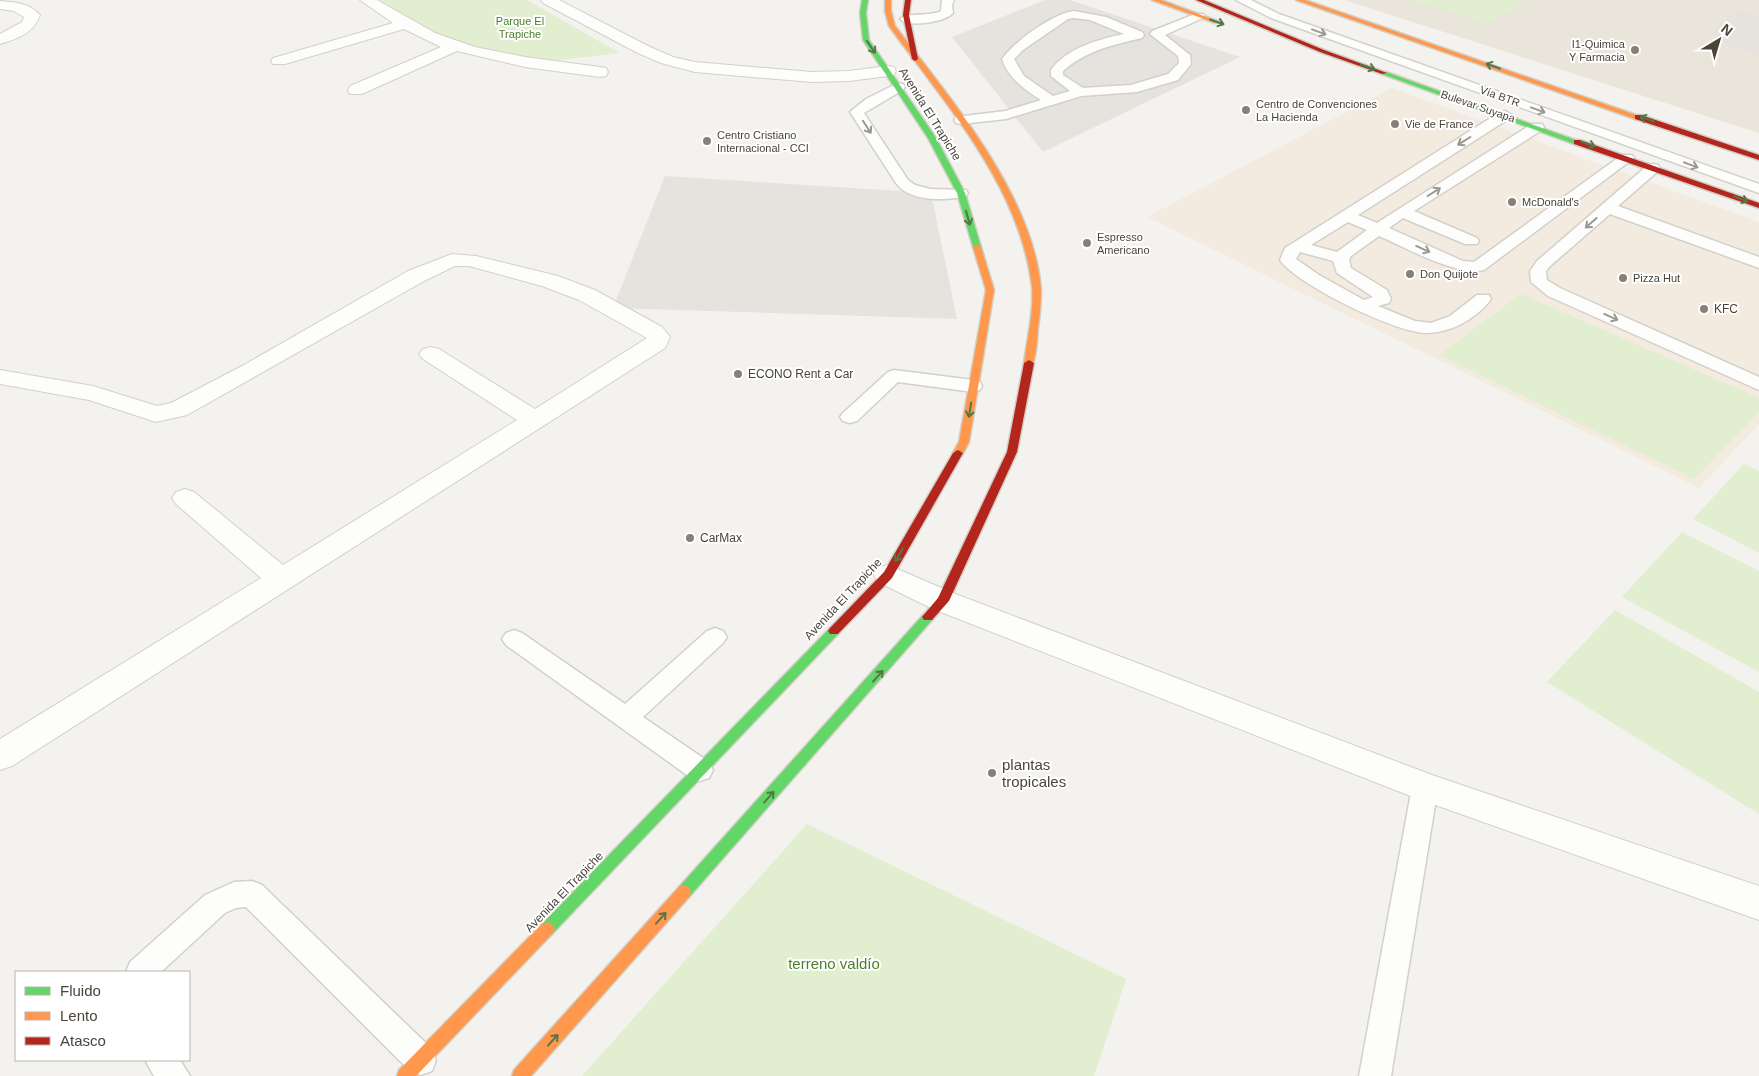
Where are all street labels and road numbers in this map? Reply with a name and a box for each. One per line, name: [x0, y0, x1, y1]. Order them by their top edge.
street label: Avenida El Trapiche: [896, 65, 964, 163]
street label: Vía BTR: [1478, 83, 1522, 109]
street label: Bulevar Suyapa: [1439, 88, 1517, 125]
street label: Avenida El Trapiche: [802, 555, 885, 643]
street label: Avenida El Trapiche: [522, 849, 606, 935]

